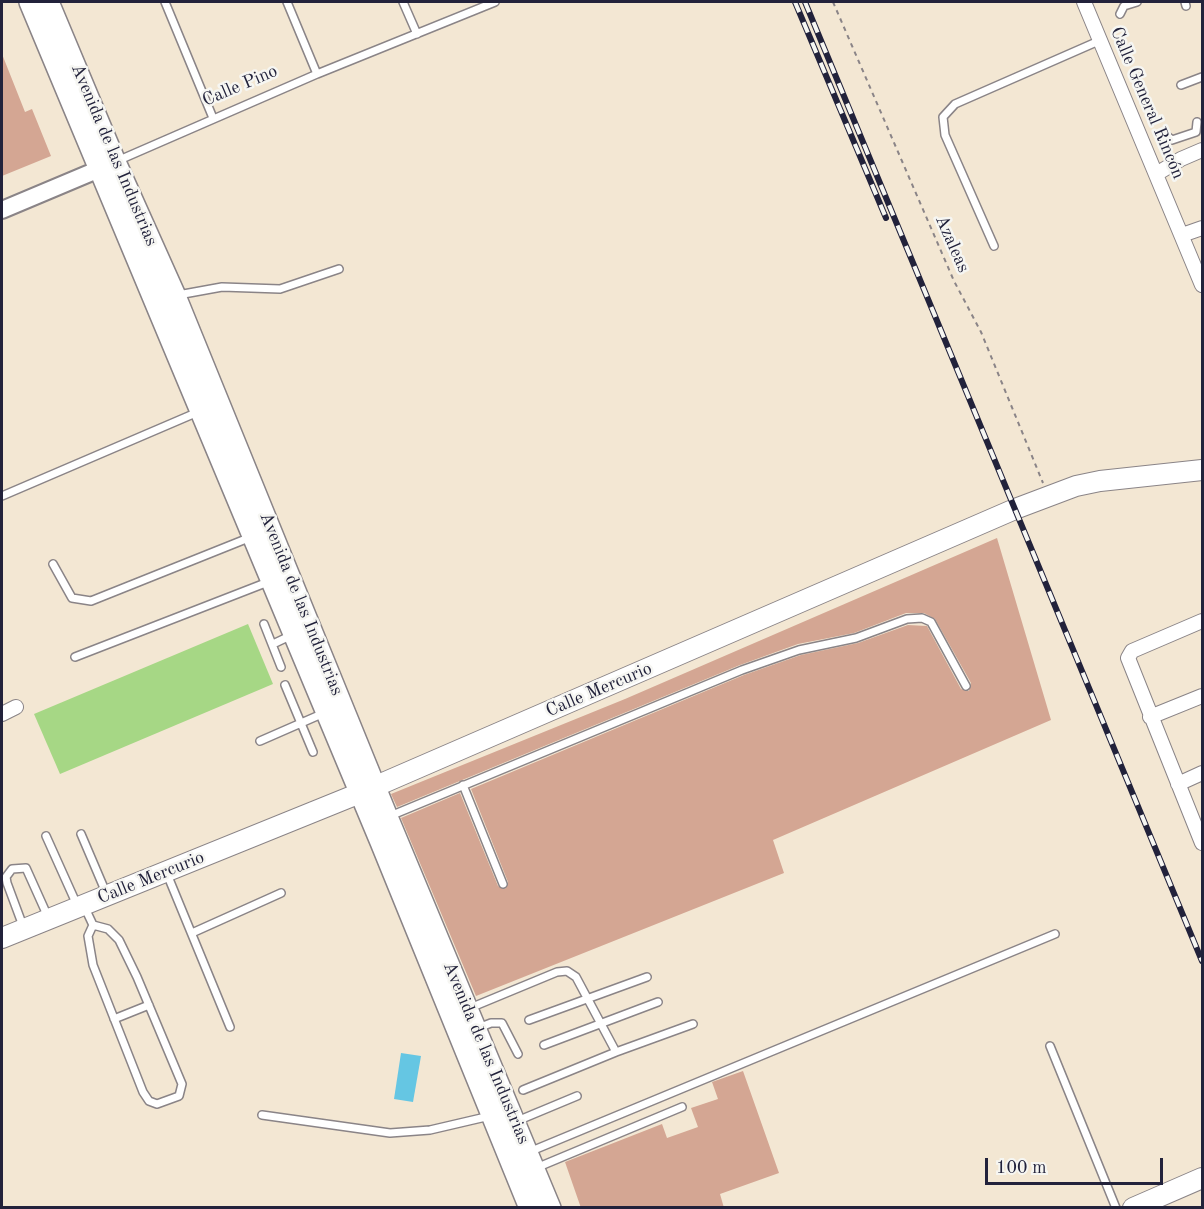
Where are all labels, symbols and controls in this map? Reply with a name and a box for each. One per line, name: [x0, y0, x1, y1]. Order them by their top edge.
street label: Calle General Rincón: [1105, 24, 1189, 182]
street label: Calle Pino: [199, 60, 281, 112]
street label: Avenida de las Industrias: [66, 61, 162, 249]
street label: Azaleas: [930, 212, 974, 276]
street label: Avenida de las Industrias: [254, 509, 348, 699]
street label: Calle Mercurio: [543, 658, 655, 722]
street label: Calle Mercurio: [94, 847, 208, 909]
street label: Avenida de las Industrias: [438, 959, 534, 1147]
scale bar: [988, 1146, 1166, 1184]
text: 100 m: [996, 1159, 1047, 1177]

